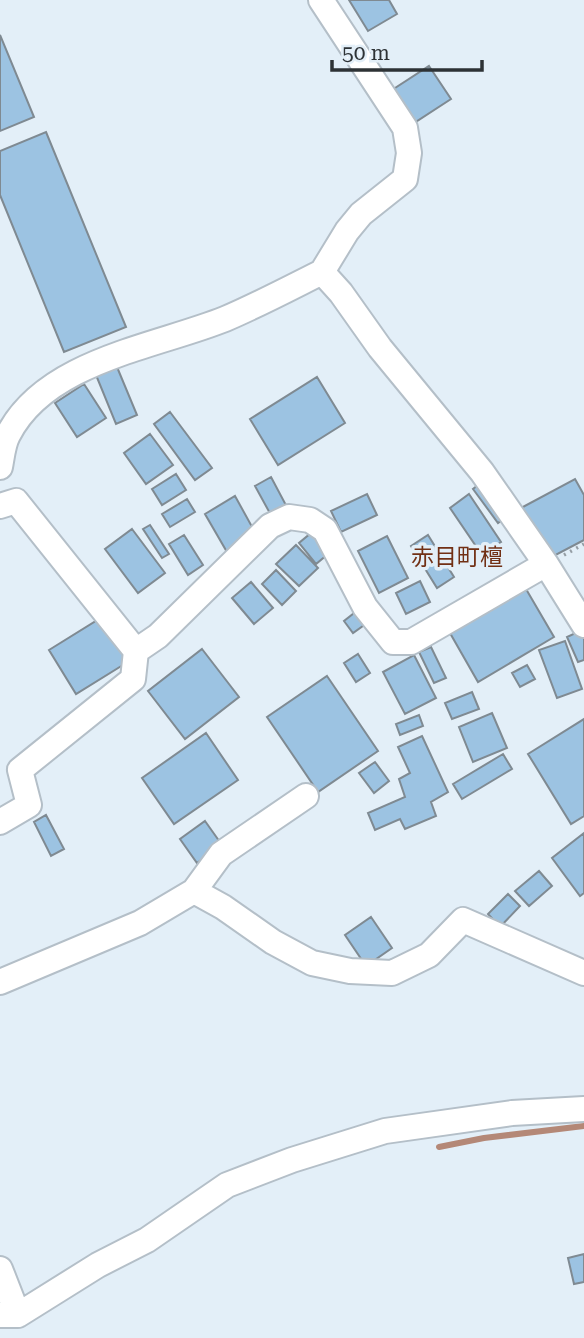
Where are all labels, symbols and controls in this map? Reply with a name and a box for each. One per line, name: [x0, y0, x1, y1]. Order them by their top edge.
scale bar: [332, 28, 482, 72]
text: 50 m: [342, 41, 390, 65]
district label: 赤目町檀: [411, 544, 503, 571]

